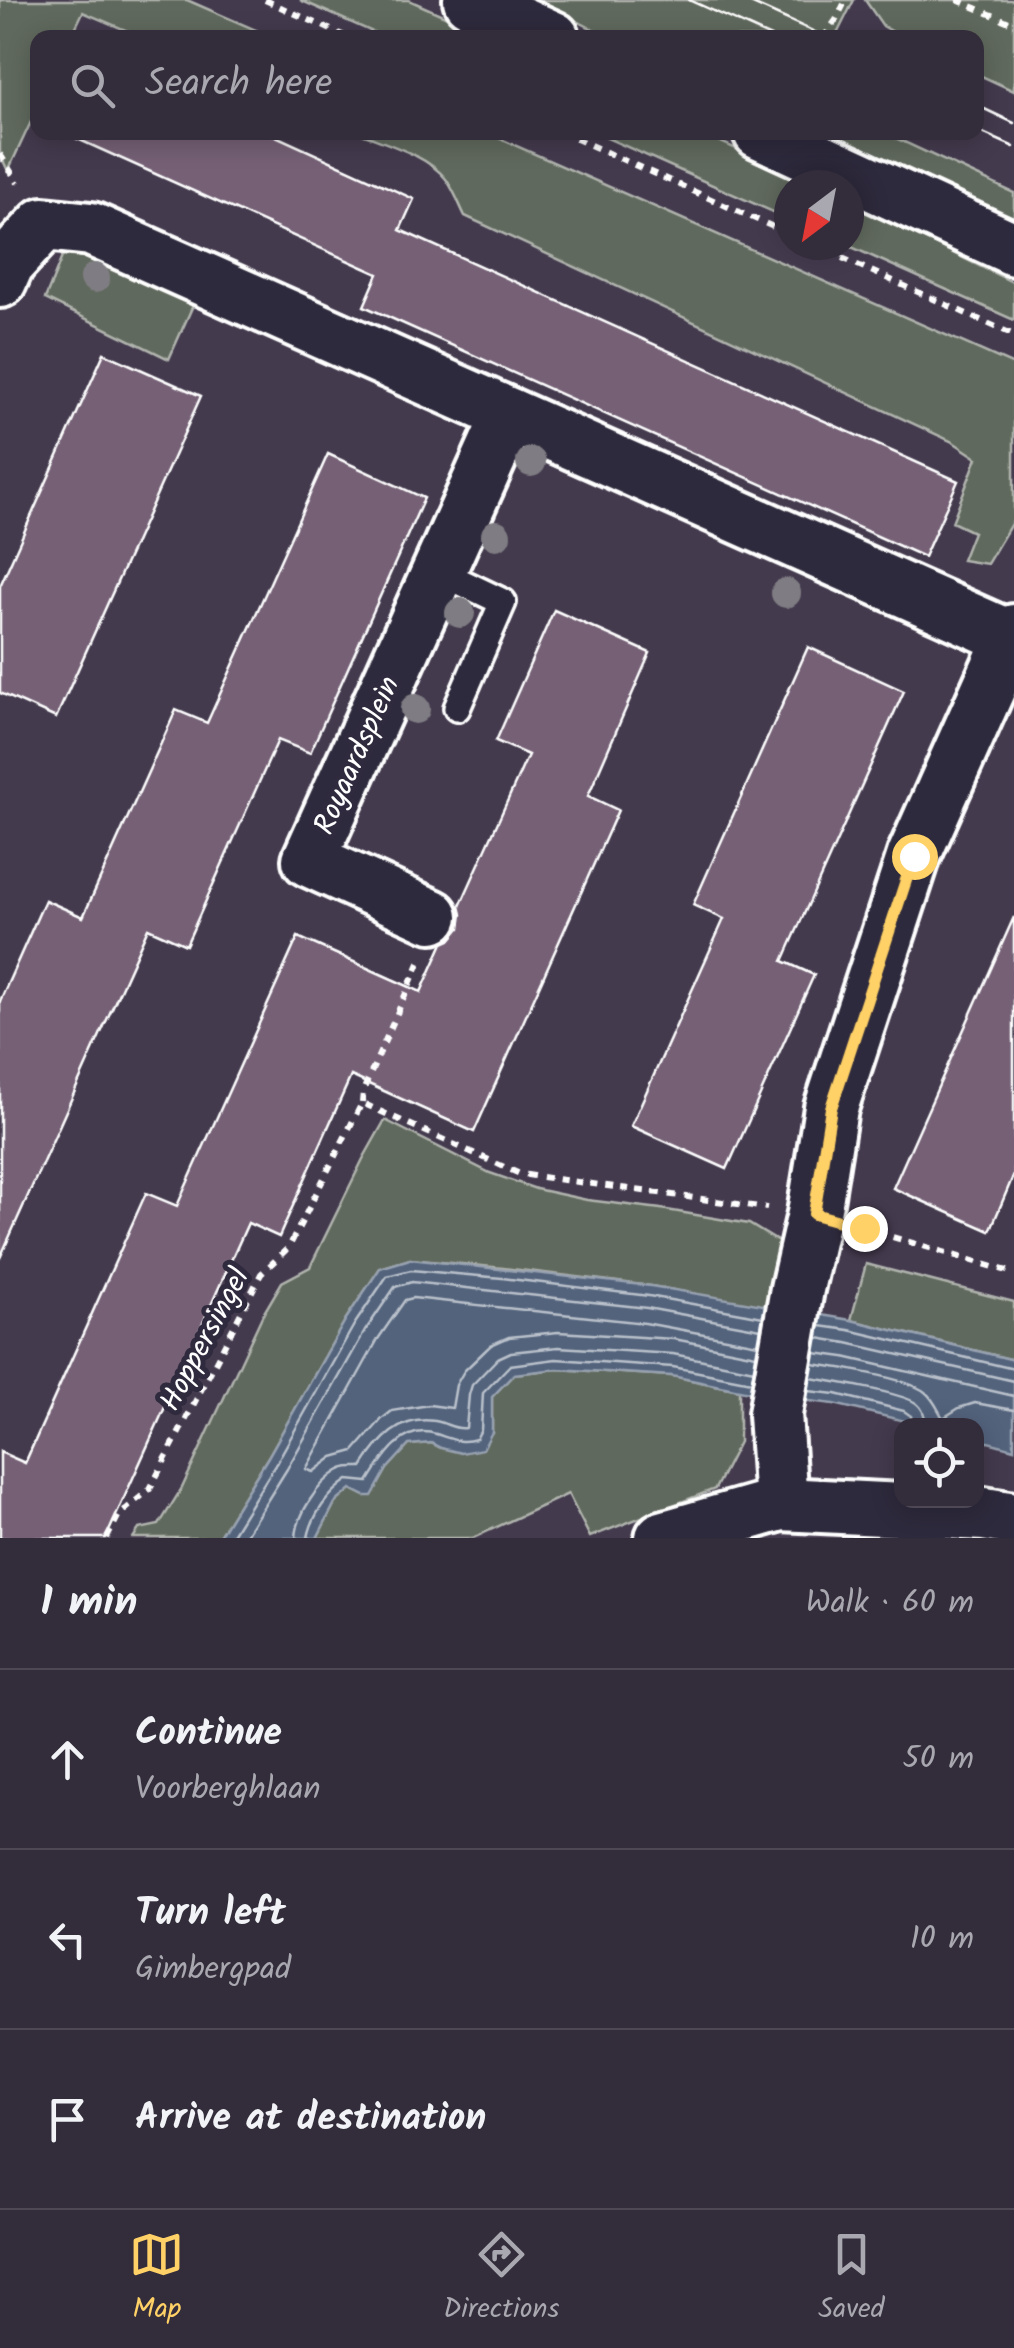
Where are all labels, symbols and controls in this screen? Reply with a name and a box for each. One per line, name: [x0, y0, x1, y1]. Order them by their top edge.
search box: [30, 30, 984, 140]
text: Search here: [145, 55, 332, 115]
icon: search: [65, 58, 120, 113]
north arrow: [774, 170, 864, 260]
street label: Royaardsplein: [301, 669, 414, 843]
route start: [892, 834, 938, 880]
route end: [842, 1206, 888, 1252]
street label: Hoppersingel: [148, 1259, 264, 1420]
map controls: [894, 1418, 984, 1508]
button: locate: [894, 1418, 984, 1508]
text: 1 min: [40, 1570, 137, 1637]
text: Walk · 60 m: [806, 1578, 974, 1629]
text: Continue: [135, 1704, 282, 1764]
icon: ahead: [40, 1732, 95, 1787]
text: 50 m: [903, 1734, 974, 1785]
text: Voorberghlaan: [135, 1764, 321, 1815]
text: Turn left: [135, 1884, 286, 1944]
icon: left: [40, 1912, 95, 1967]
text: 10 m: [910, 1914, 974, 1965]
text: Gimbergpad: [135, 1944, 291, 1995]
text: Arrive at destination: [135, 2089, 486, 2149]
icon: arrive: [40, 2092, 95, 2147]
tab: Map: [129, 2227, 184, 2332]
tab: Directions: [443, 2227, 559, 2332]
tab: Saved: [818, 2227, 885, 2332]

